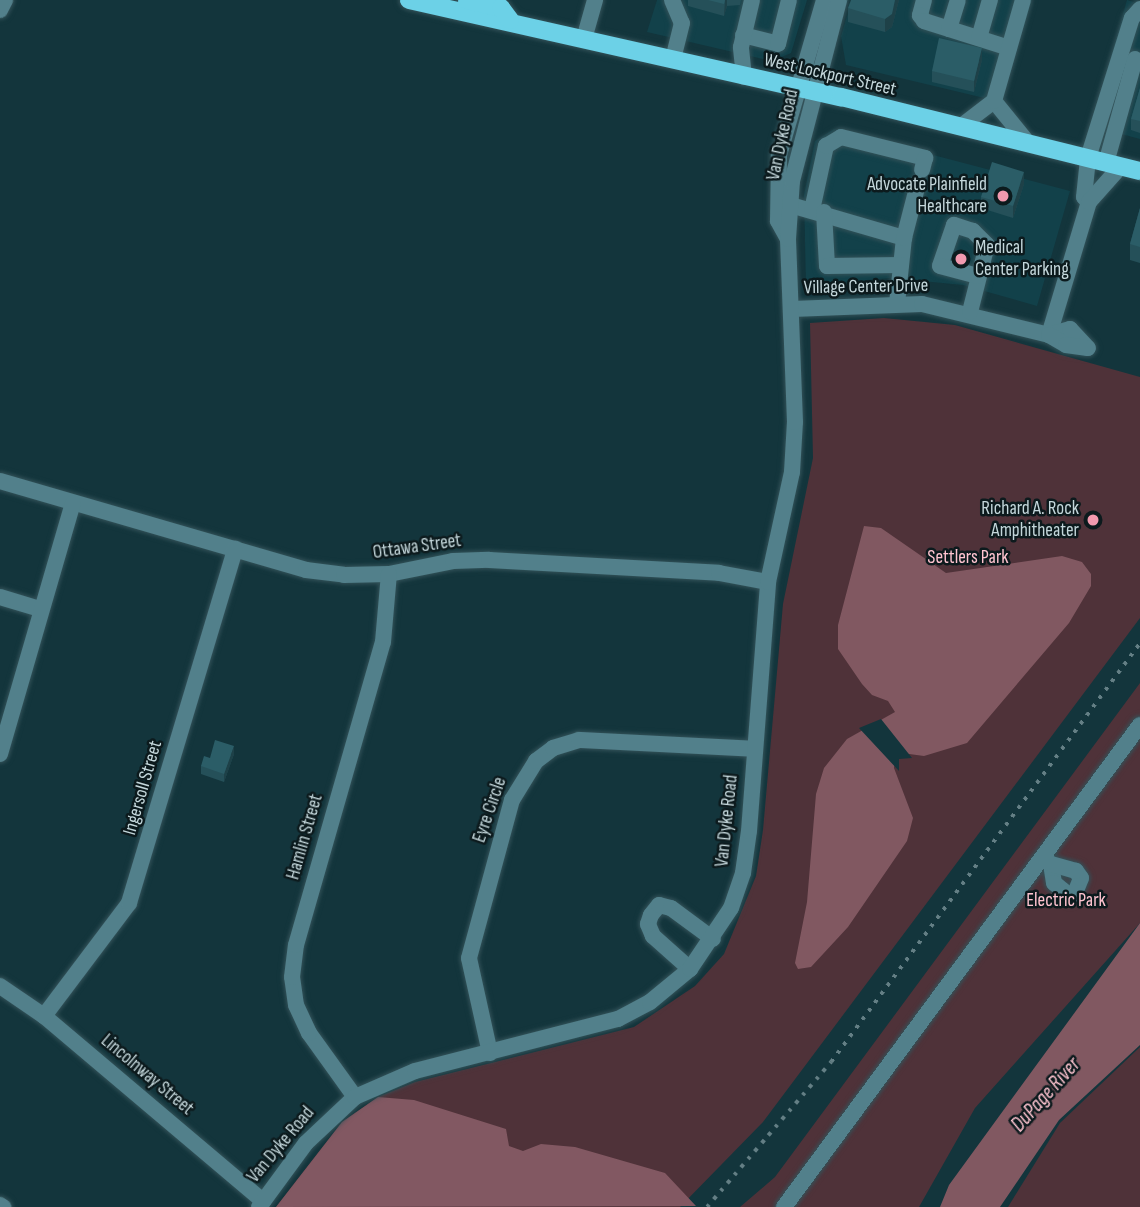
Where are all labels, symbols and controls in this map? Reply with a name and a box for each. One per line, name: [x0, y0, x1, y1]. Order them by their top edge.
street label: West Lockport Street: [762, 49, 898, 101]
street label: Van Dyke Road: [762, 87, 804, 183]
place label: Advocate Plainfield Healthcare: [867, 174, 987, 218]
marker: Advocate Plainfield Healthcare: [993, 186, 1013, 206]
place label: Medical Center Parking: [975, 237, 1069, 281]
marker: Medical Center Parking: [953, 251, 969, 267]
street label: Village Center Drive: [804, 275, 928, 299]
place label: Richard A. Rock Amphitheater: [981, 498, 1079, 542]
marker: Richard A. Rock Amphitheater: [1085, 512, 1101, 528]
street label: Ottawa Street: [371, 530, 463, 564]
park label: Settlers Park: [927, 547, 1009, 569]
street label: Ingersoll Street: [119, 738, 167, 838]
street label: Eyre Circle: [468, 774, 512, 846]
street label: Van Dyke Road: [711, 774, 743, 868]
street label: Hamlin Street: [282, 792, 328, 882]
park label: Electric Park: [1026, 890, 1106, 912]
street label: Lincolnway Street: [96, 1030, 198, 1120]
water label: DuPage River: [1006, 1053, 1086, 1137]
street label: Van Dyke Road: [243, 1102, 319, 1188]

